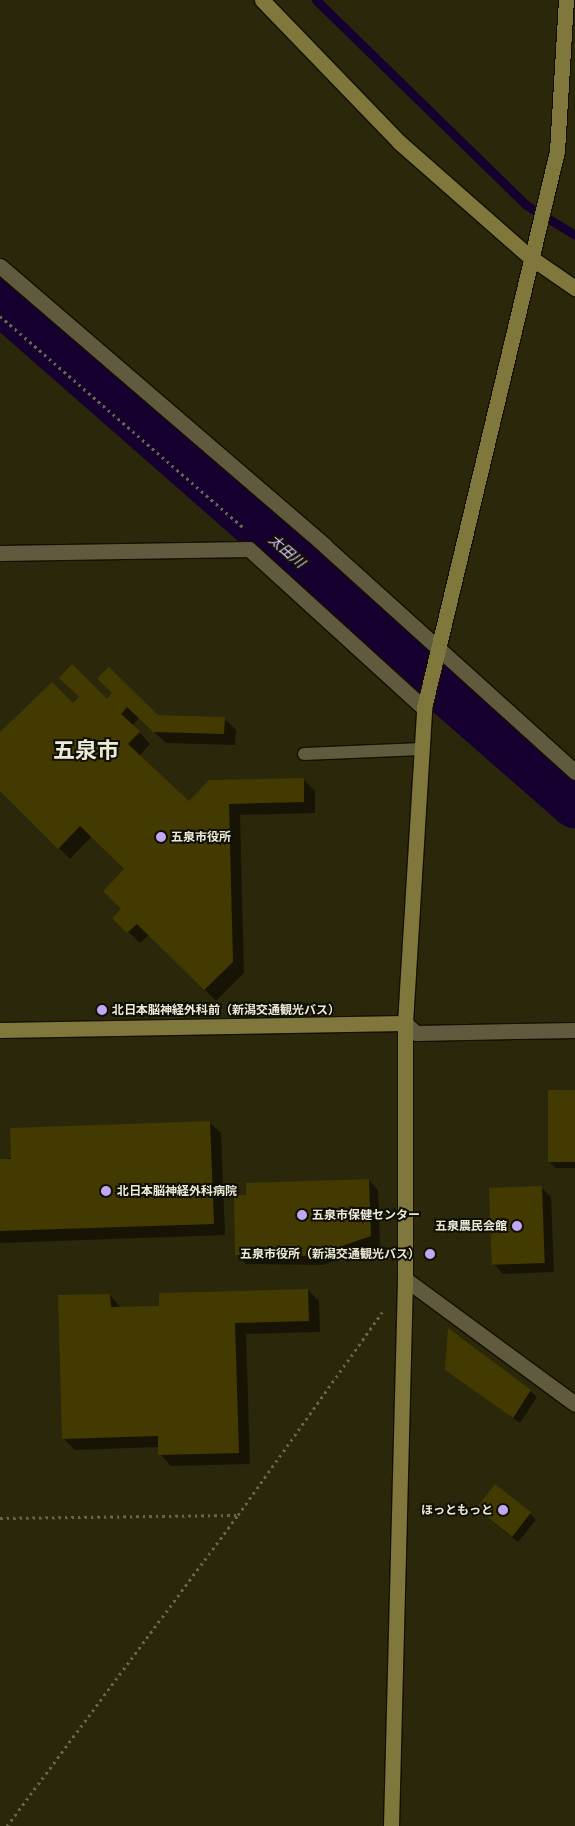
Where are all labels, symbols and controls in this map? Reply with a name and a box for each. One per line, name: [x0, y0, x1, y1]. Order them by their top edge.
water label: 太田川: [266, 531, 308, 571]
district label: 五泉市: [53, 738, 119, 764]
place label: 五泉市役所: [171, 830, 231, 844]
marker: 五泉市役所: [155, 831, 167, 843]
place label: 北日本脳神経外科前（新潟交通観光バス）: [112, 1003, 340, 1017]
marker: 北日本脳神経外科前（新潟交通観光バス）: [96, 1004, 108, 1016]
marker: 北日本脳神経外科病院: [99, 1184, 113, 1198]
place label: 北日本脳神経外科病院: [117, 1184, 237, 1198]
place label: 五泉市保健センター: [312, 1208, 420, 1222]
marker: 五泉市保健センター: [296, 1209, 308, 1221]
place label: 五泉農民会館: [435, 1219, 507, 1233]
marker: 五泉農民会館: [511, 1220, 523, 1232]
place label: 五泉市役所（新潟交通観光バス）: [240, 1247, 420, 1261]
marker: 五泉市役所（新潟交通観光バス）: [424, 1248, 436, 1260]
place label: ほっともっと: [421, 1503, 493, 1517]
marker: ほっともっと: [497, 1504, 509, 1516]

